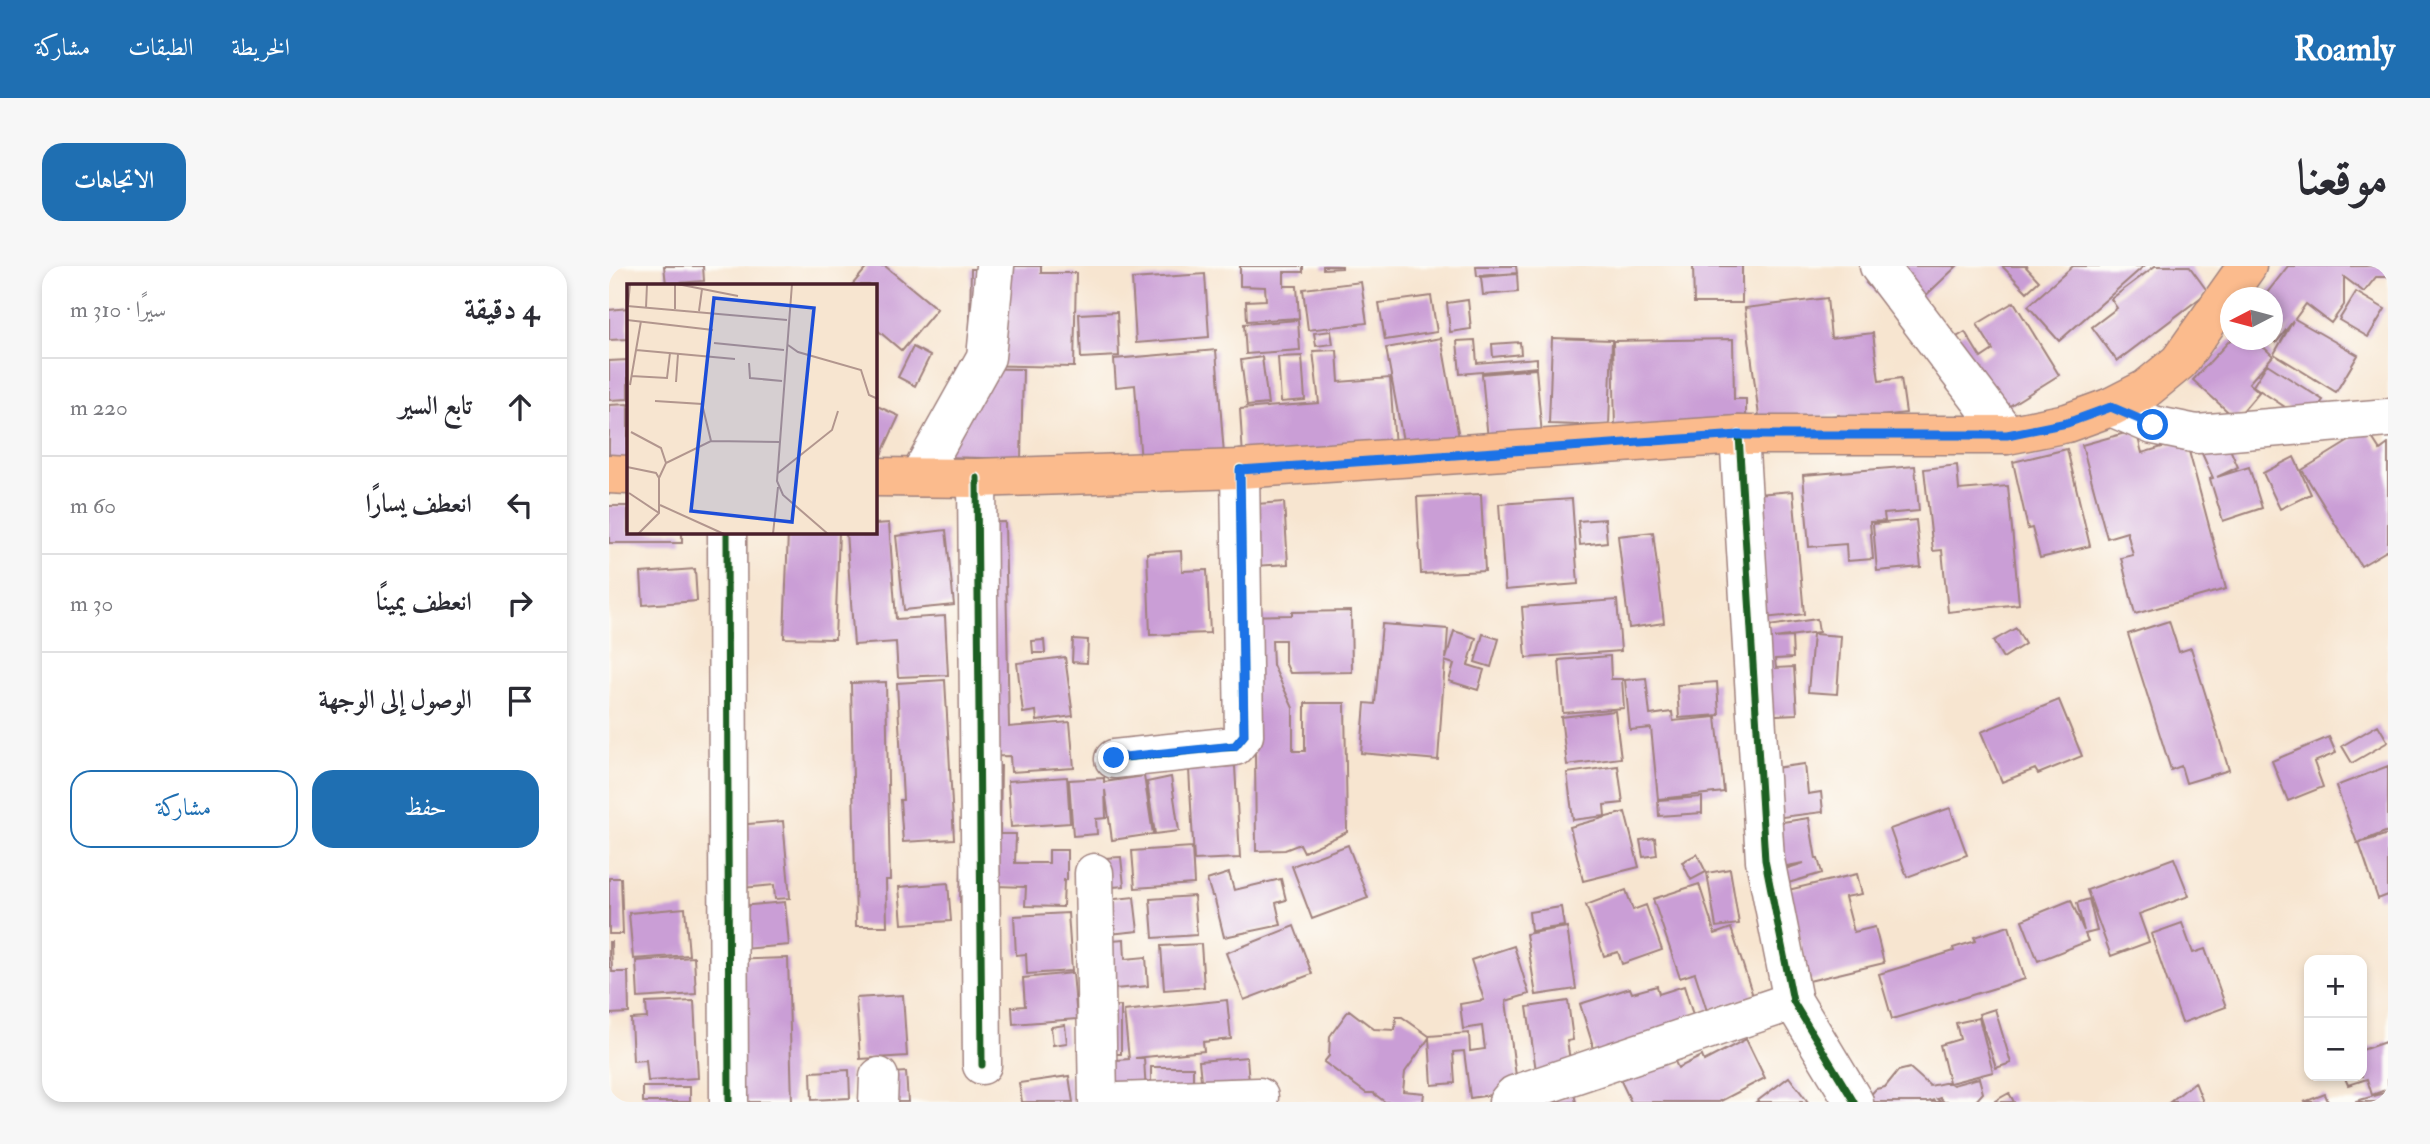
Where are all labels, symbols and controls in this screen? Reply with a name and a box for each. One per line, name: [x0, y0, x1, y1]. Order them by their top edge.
text: Roamly: [2294, 29, 2395, 70]
text: مشاركة: [35, 32, 90, 63]
text: الطبقات: [128, 32, 194, 63]
text: الخريطة: [232, 32, 290, 63]
button: الاتجاهات: [42, 143, 186, 221]
text: موقعنا: [2296, 148, 2388, 209]
inset map: [627, 284, 877, 534]
north arrow: [2220, 287, 2283, 350]
text: 4 دقيقة: [464, 291, 539, 328]
text: سيرًا · 310 m: [70, 295, 166, 324]
icon: ahead: [501, 388, 539, 426]
text: تابع السير: [399, 390, 472, 422]
text: 220 m: [70, 393, 128, 422]
route start: [2137, 409, 2168, 440]
icon: left: [501, 486, 539, 524]
text: انعطف يسارًا: [366, 488, 472, 520]
text: 60 m: [70, 491, 116, 520]
icon: right: [501, 584, 539, 622]
text: انعطف يمينًا: [376, 586, 472, 618]
text: 30 m: [70, 589, 113, 618]
icon: arrive: [501, 682, 539, 720]
text: الوصول إلى الوجهة: [319, 684, 472, 716]
route end: [1098, 742, 1129, 773]
button: مشاركة: [70, 770, 298, 848]
button: حفظ: [312, 770, 539, 848]
map controls: [2304, 955, 2367, 1081]
button: +: [2304, 955, 2367, 1018]
button: −: [2304, 1018, 2367, 1081]

